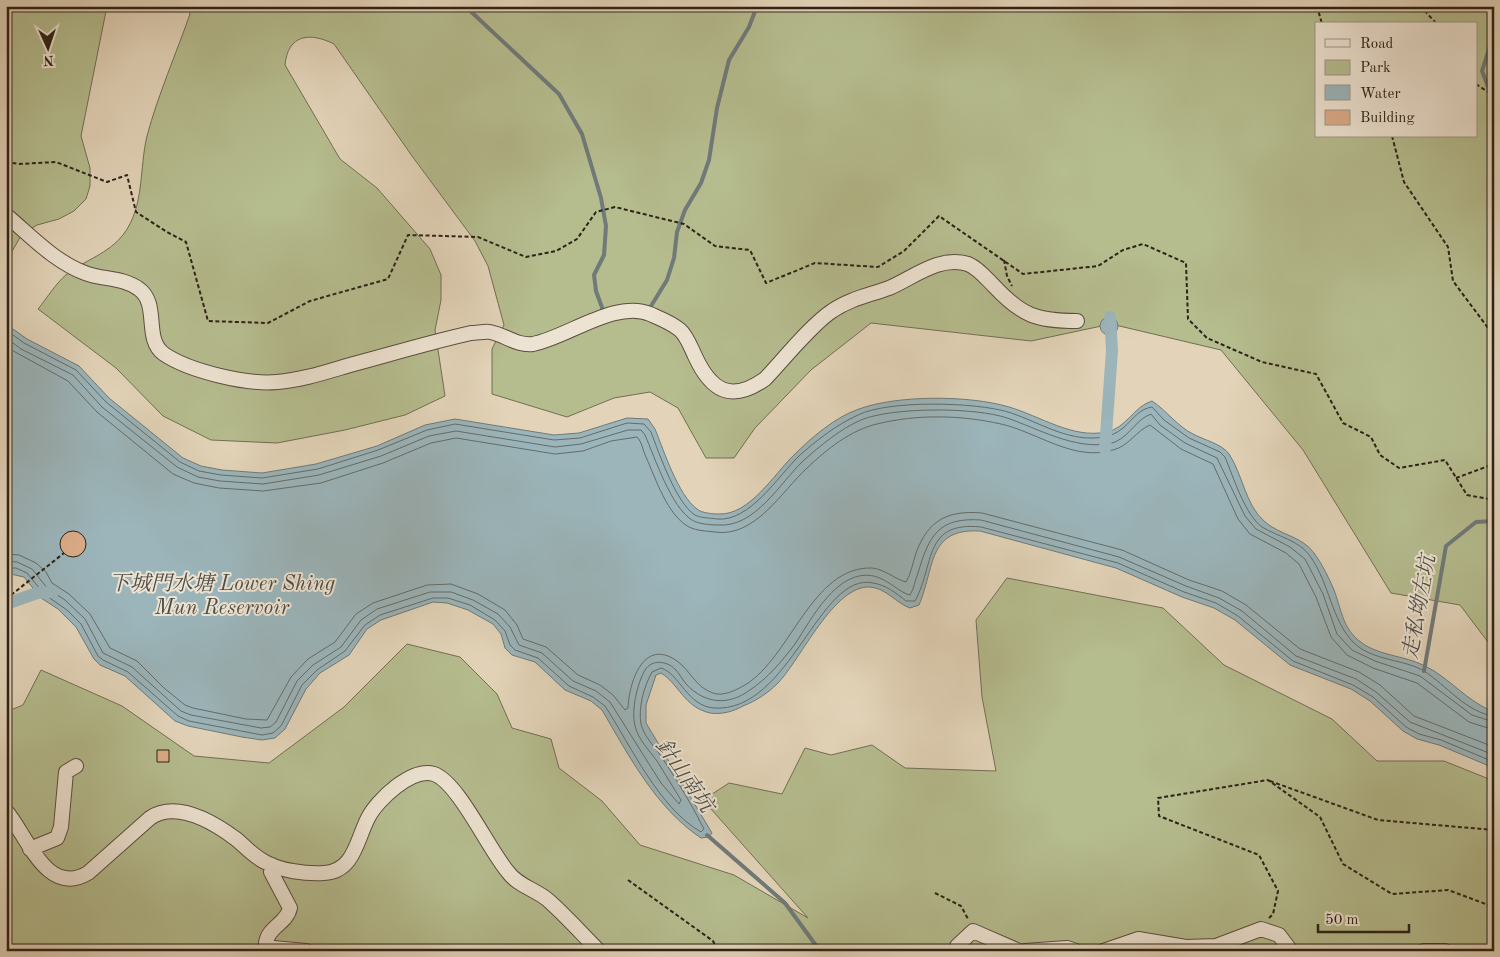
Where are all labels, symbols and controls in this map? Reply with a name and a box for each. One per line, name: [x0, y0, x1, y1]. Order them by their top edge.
north arrow: [22, 22, 72, 72]
legend: [1315, 22, 1478, 138]
text: Road: [1360, 37, 1394, 52]
text: N: [43, 53, 54, 67]
text: Park: [1360, 61, 1391, 76]
text: Water: [1360, 87, 1401, 102]
text: Building: [1360, 111, 1415, 126]
water label: 走私坳左坑: [1399, 550, 1440, 661]
water label: 下城門水塘 Lower Shing Mun Reservoir: [109, 572, 335, 619]
water label: 針山南坑: [651, 734, 720, 819]
scale bar: [1318, 902, 1409, 934]
text: 50 m: [1325, 913, 1359, 928]

